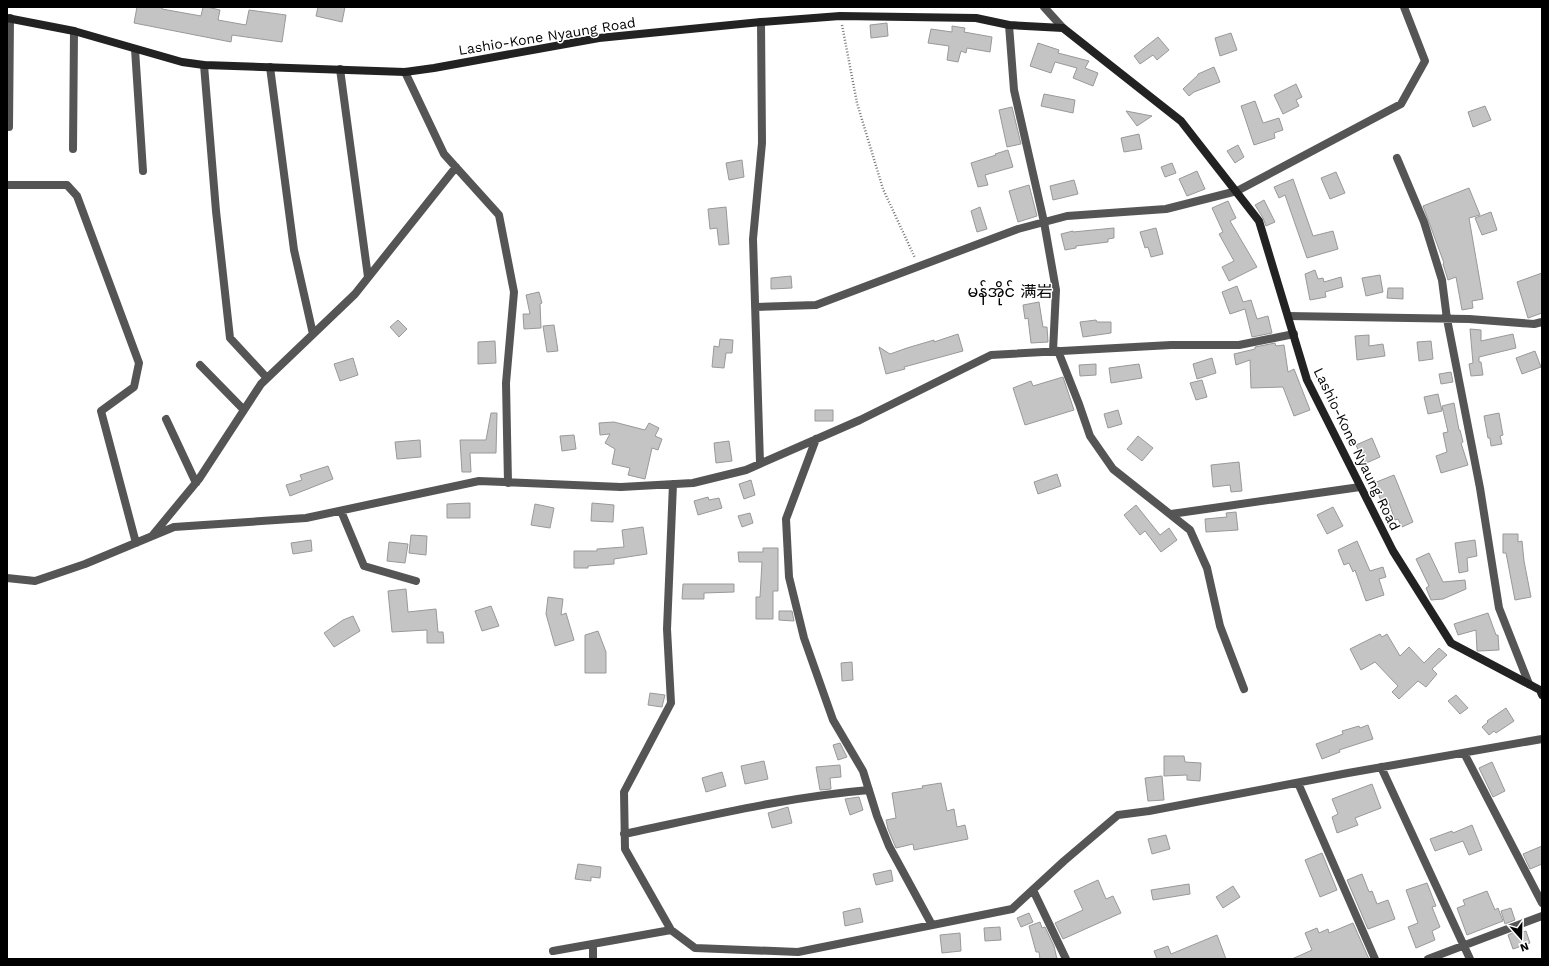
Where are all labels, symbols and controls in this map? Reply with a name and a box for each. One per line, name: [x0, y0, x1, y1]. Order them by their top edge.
street label: Lashio-Kone Nyaung Road: [457, 14, 637, 58]
district label: မန်အိုင် 满岩: [968, 280, 1052, 306]
street label: Lashio-Kone Nyaung Road: [1311, 365, 1403, 533]
north arrow: [1501, 918, 1541, 958]
text: N: [1518, 939, 1530, 954]

